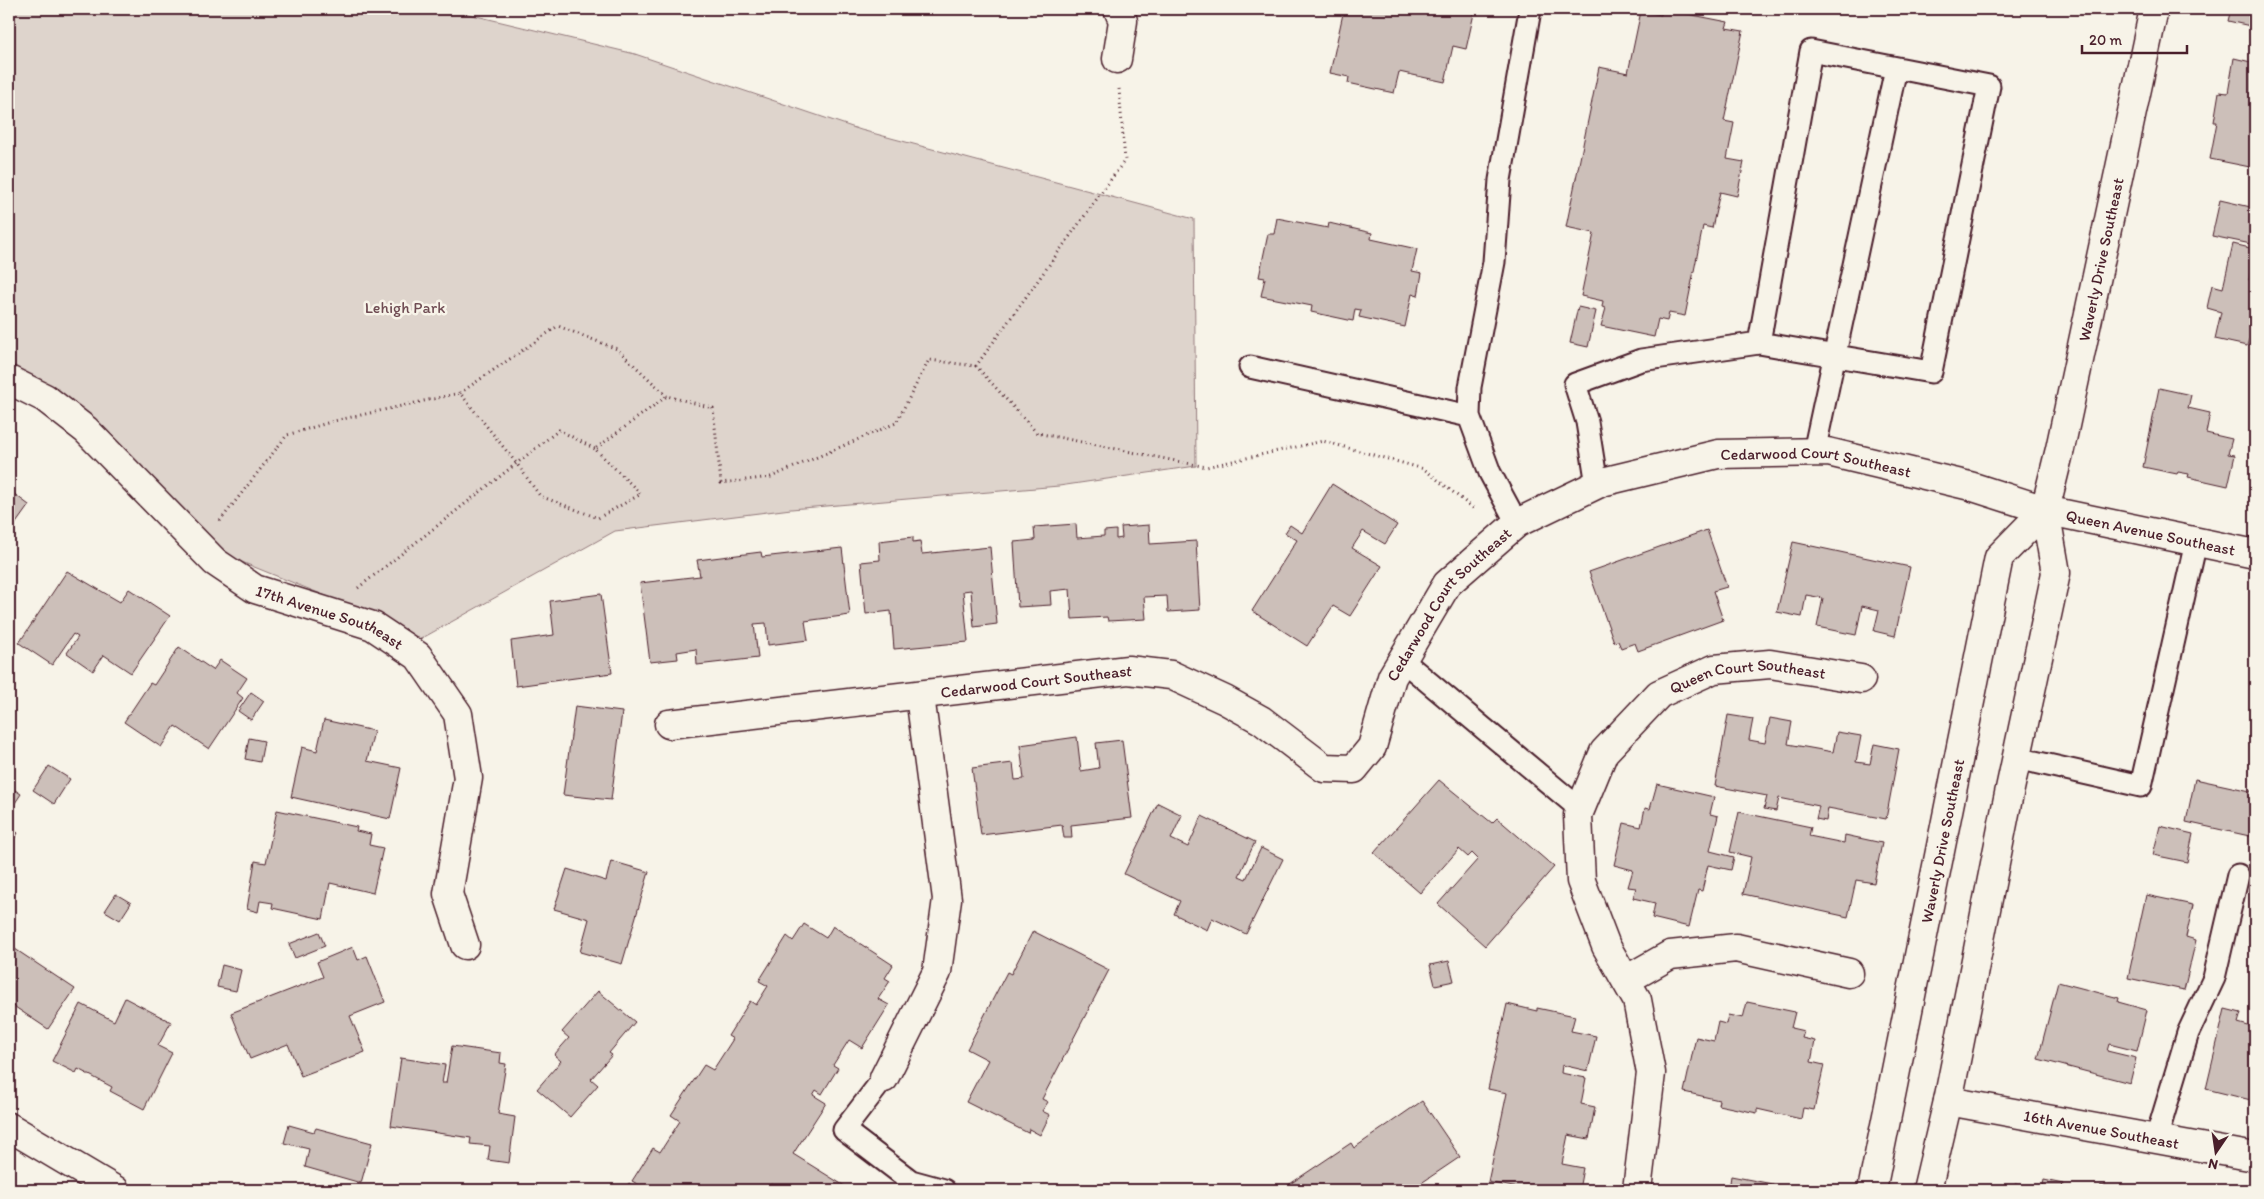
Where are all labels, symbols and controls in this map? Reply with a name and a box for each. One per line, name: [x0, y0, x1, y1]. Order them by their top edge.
scale bar: [2082, 22, 2186, 54]
text: 20 m: [2089, 31, 2123, 49]
street label: Waverly Drive Southeast: [2074, 176, 2128, 343]
park label: Lehigh Park: [365, 298, 445, 317]
street label: Cedarwood Court Southeast: [1720, 443, 1913, 482]
street label: Queen Avenue Southeast: [2064, 506, 2237, 560]
street label: Cedarwood Court Southeast: [1383, 523, 1515, 685]
street label: 17th Avenue Southeast: [253, 581, 407, 654]
street label: Queen Court Southeast: [1667, 654, 1827, 698]
street label: Cedarwood Court Southeast: [940, 661, 1133, 702]
street label: Waverly Drive Southeast: [1917, 757, 1968, 925]
street label: 16th Avenue Southeast: [2022, 1106, 2181, 1153]
north arrow: [2192, 1126, 2242, 1176]
text: N: [2207, 1155, 2220, 1174]

